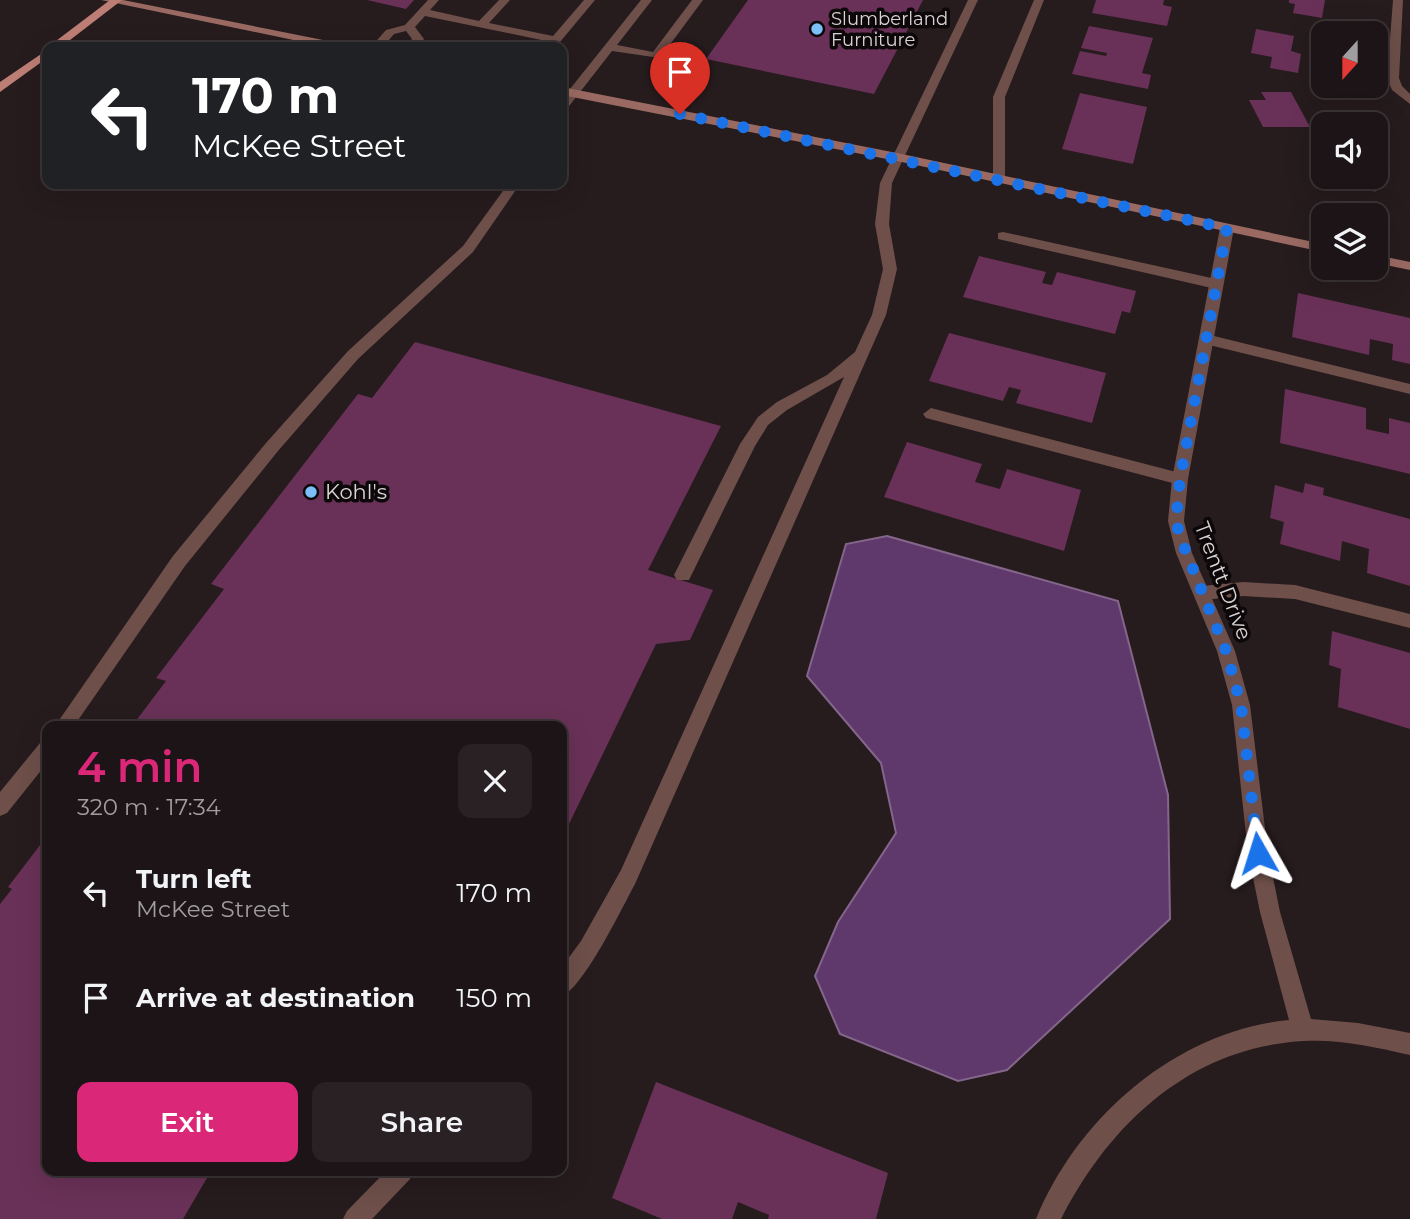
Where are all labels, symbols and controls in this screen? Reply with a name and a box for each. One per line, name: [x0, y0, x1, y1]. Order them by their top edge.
place label: Slumberland Furniture: [831, 8, 948, 51]
marker: Slumberland Furniture: [809, 21, 825, 37]
north arrow: [1311, 21, 1388, 98]
map controls: [1311, 21, 1388, 280]
pin: [650, 42, 710, 114]
icon: arrive: [661, 53, 699, 91]
text: 170 m: [192, 66, 339, 125]
icon: left: [77, 70, 168, 161]
button: sound: [1311, 112, 1388, 189]
text: McKee Street: [192, 126, 406, 165]
button: layers: [1311, 203, 1388, 280]
place label: Kohl's: [325, 479, 387, 504]
marker: Kohl's: [303, 484, 319, 500]
street label: Trentt Drive: [1190, 518, 1257, 643]
text: 4 min: [77, 741, 202, 793]
button: close: [458, 744, 532, 818]
text: 320 m · 17:34: [77, 793, 221, 821]
position arrow: [1221, 816, 1295, 890]
text: Turn left: [136, 863, 252, 895]
icon: left: [77, 874, 115, 912]
text: 170 m: [456, 877, 532, 909]
text: McKee Street: [136, 895, 290, 923]
icon: arrive: [77, 979, 115, 1017]
text: Arrive at destination: [136, 982, 415, 1014]
text: 150 m: [456, 982, 532, 1014]
button: Exit: [77, 1082, 298, 1162]
button: Share: [312, 1082, 532, 1162]

